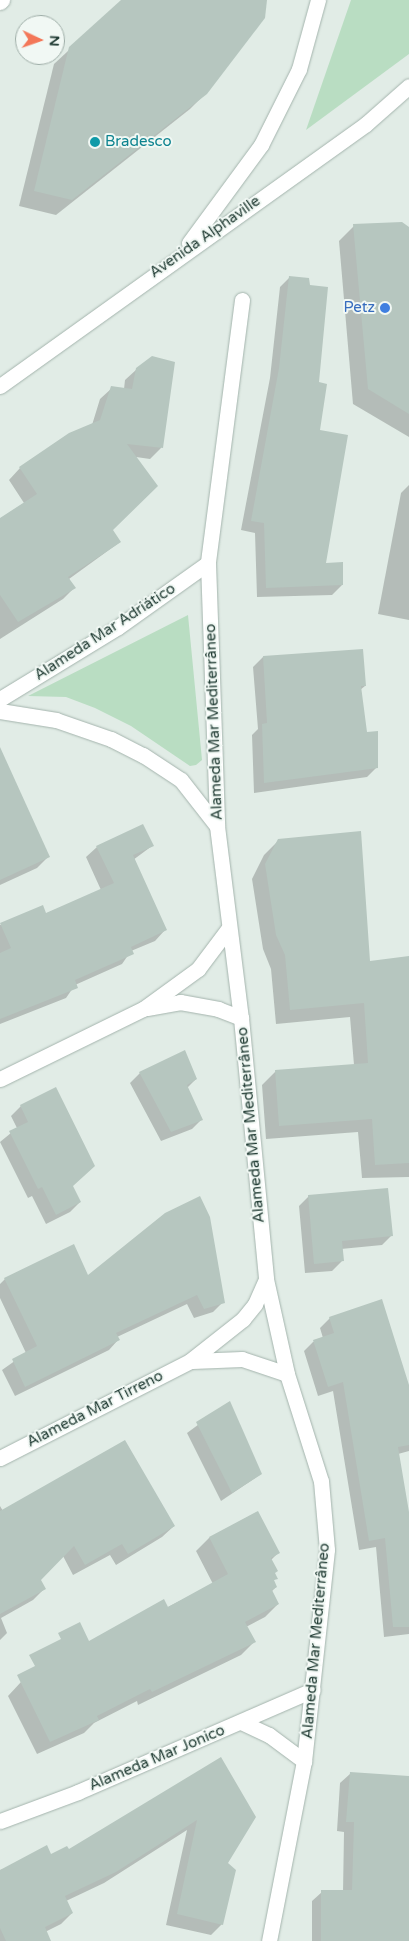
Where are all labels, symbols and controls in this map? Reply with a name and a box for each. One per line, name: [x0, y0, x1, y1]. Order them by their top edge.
north arrow: [15, 15, 65, 65]
text: N: [46, 35, 63, 47]
place label: Bradesco: [105, 133, 172, 151]
marker: Bradesco: [89, 136, 101, 148]
street label: Avenida Alphaville: [146, 192, 264, 282]
place label: Petz: [343, 299, 375, 317]
marker: Petz: [379, 302, 391, 314]
street label: Alameda Mar Adriático: [31, 580, 179, 684]
street label: Alameda Mar Mediterrâneo: [202, 623, 226, 821]
street label: Alameda Mar Mediterrâneo: [233, 1026, 269, 1224]
street label: Alameda Mar Tirreno: [24, 1367, 166, 1451]
street label: Alameda Mar Mediterrâneo: [298, 1542, 334, 1740]
street label: Alameda Mar Jonico: [86, 1721, 228, 1795]

